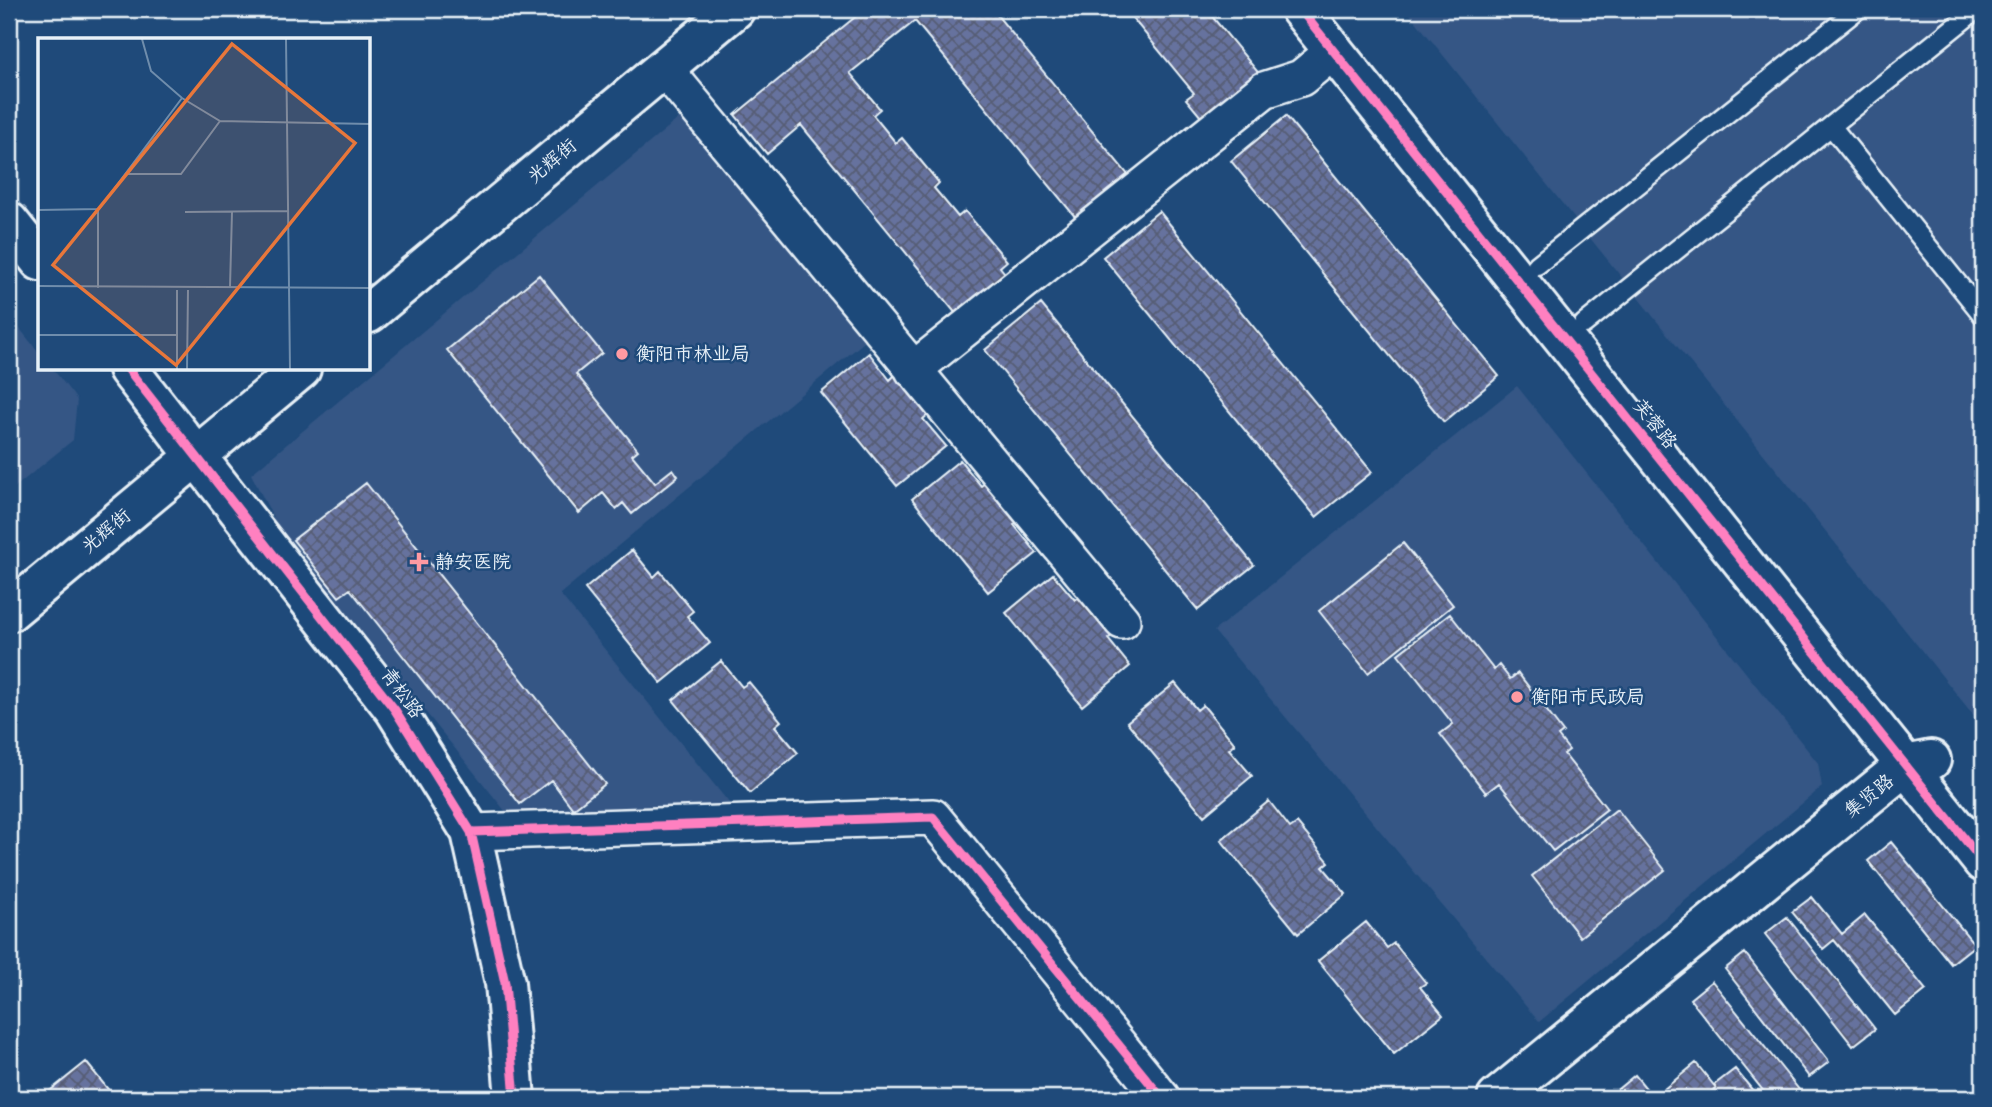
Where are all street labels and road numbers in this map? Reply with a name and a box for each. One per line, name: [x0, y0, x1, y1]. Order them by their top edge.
street label: 光辉街: [522, 133, 582, 189]
street label: 芙蓉路: [1628, 394, 1682, 454]
street label: 光辉街: [76, 503, 136, 559]
street label: 青松路: [376, 663, 428, 723]
street label: 集贤路: [1839, 769, 1899, 823]

